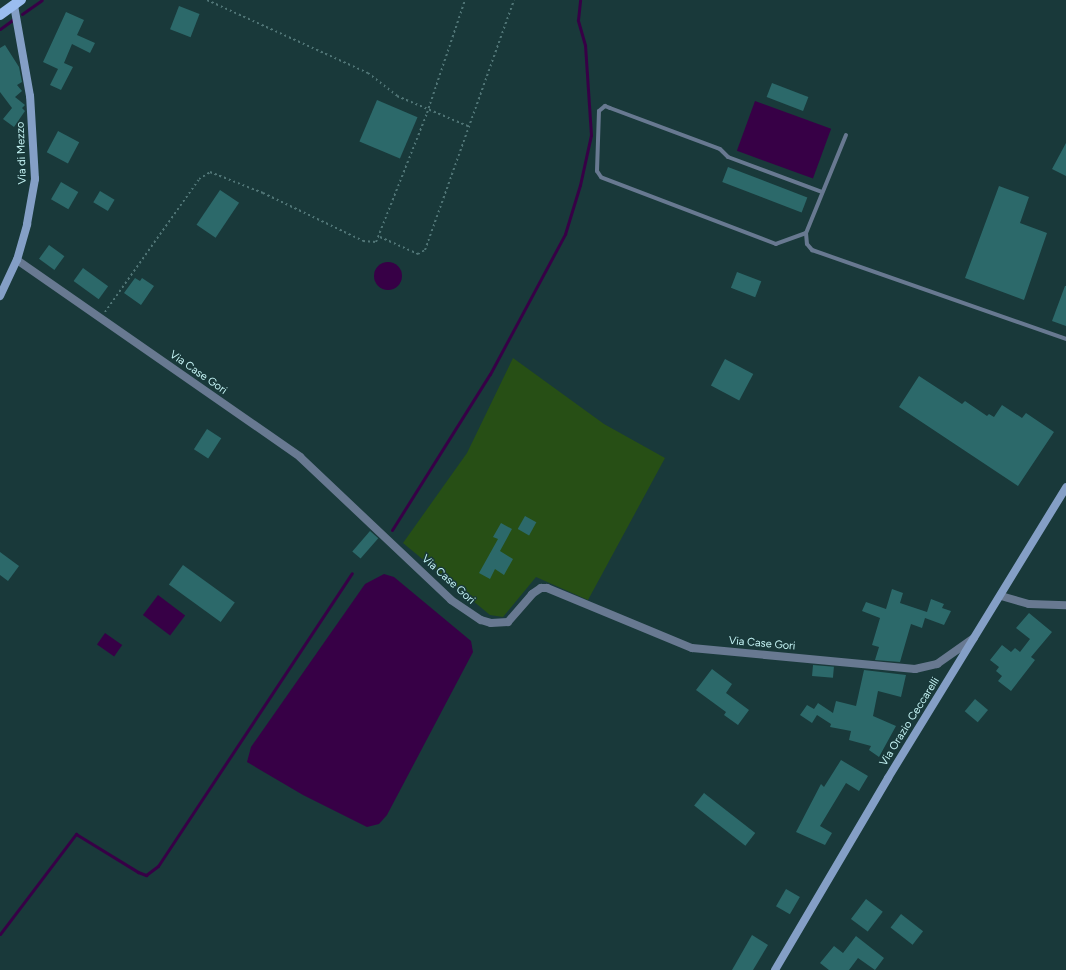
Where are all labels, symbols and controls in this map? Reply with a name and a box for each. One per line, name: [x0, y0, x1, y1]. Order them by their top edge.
street label: Via di Mezzo: [14, 121, 30, 185]
street label: Via Case Gori: [167, 348, 229, 398]
street label: Via Case Gori: [419, 553, 477, 607]
street label: Via Case Gori: [728, 635, 796, 653]
street label: Via Orazio Ceccarelli: [877, 675, 943, 769]

